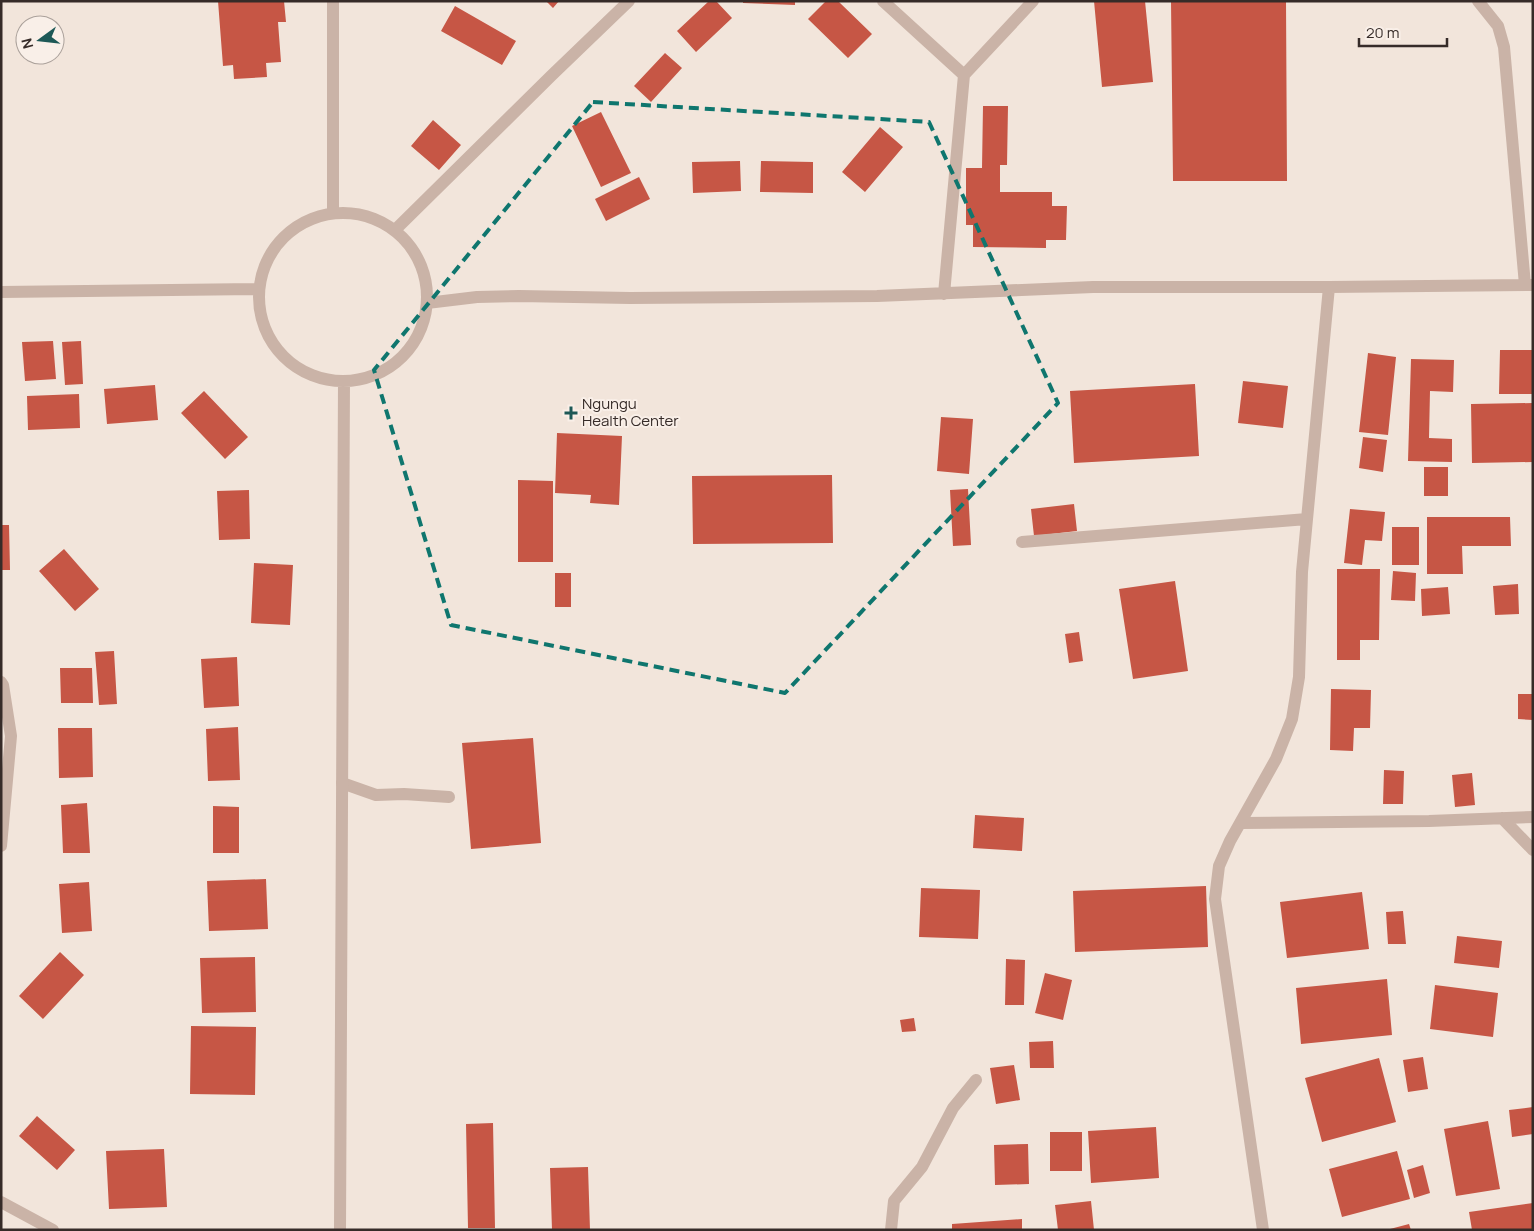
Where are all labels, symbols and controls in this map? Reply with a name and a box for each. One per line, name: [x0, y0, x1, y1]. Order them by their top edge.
north arrow: [15, 15, 65, 65]
scale bar: [1359, 15, 1446, 47]
text: 20 m: [1366, 22, 1399, 43]
text: N: [16, 36, 37, 51]
place label: Ngungu Health Center: [582, 393, 679, 431]
marker: Ngungu Health Center: [564, 406, 578, 420]

